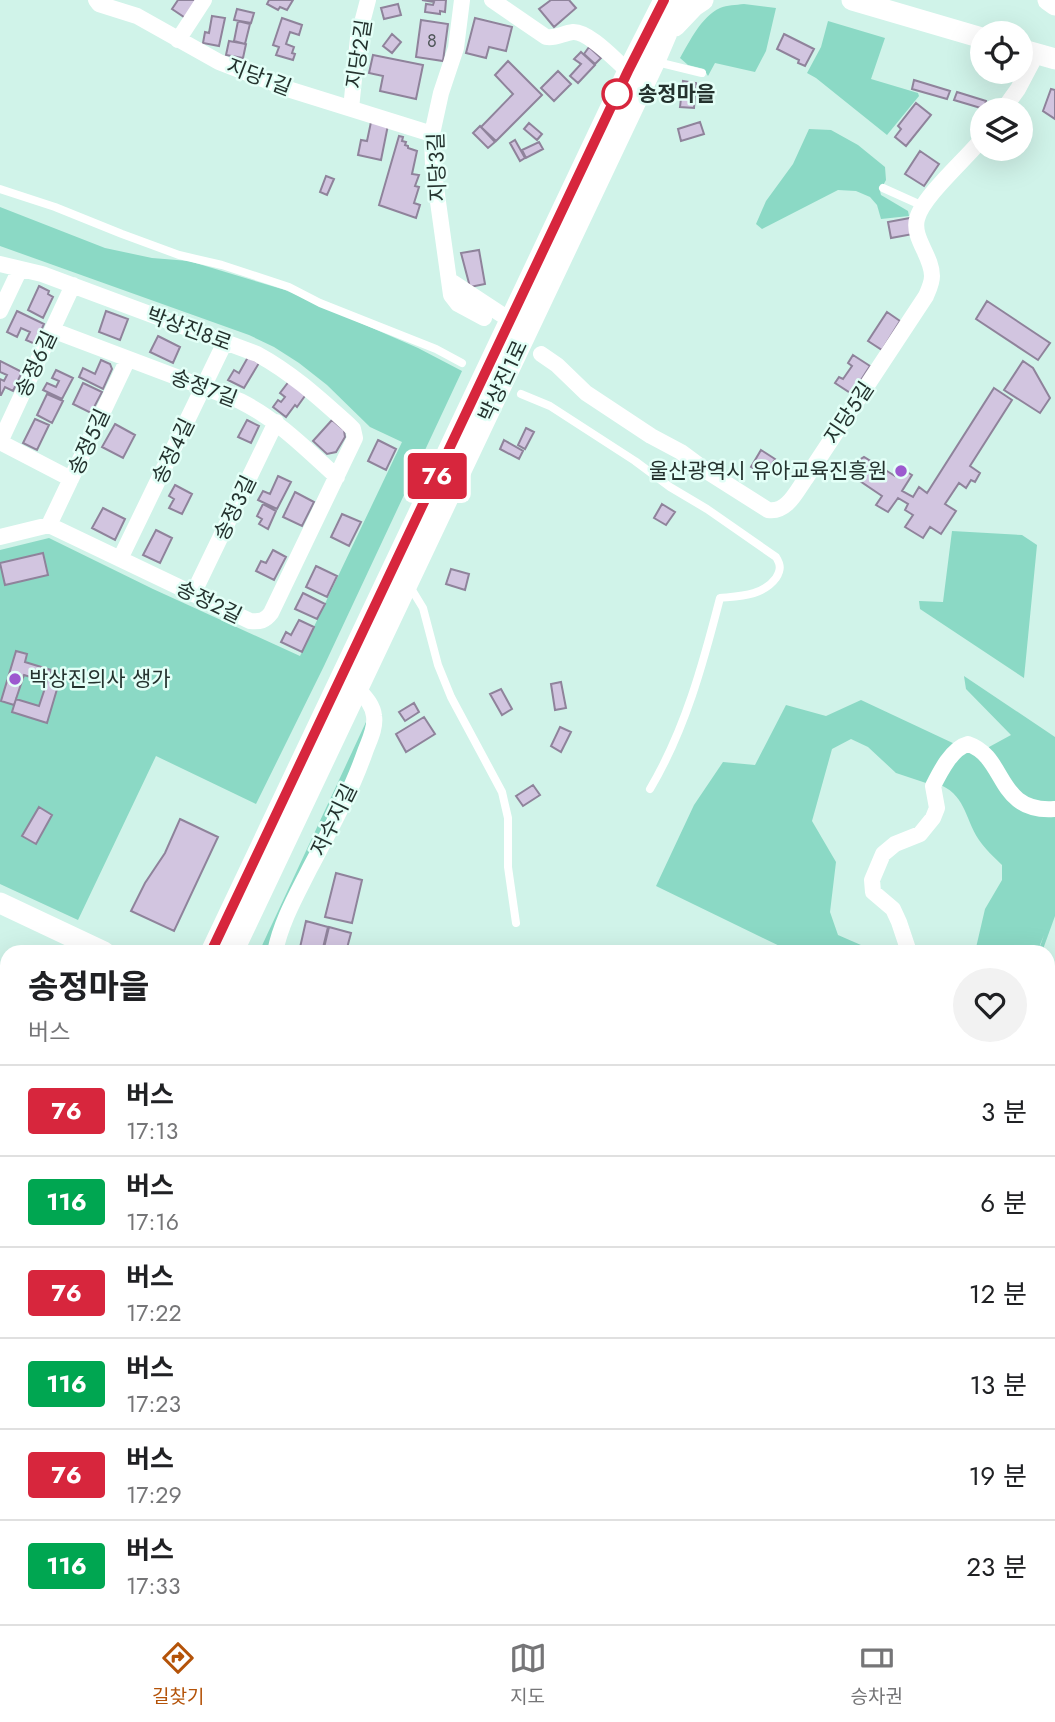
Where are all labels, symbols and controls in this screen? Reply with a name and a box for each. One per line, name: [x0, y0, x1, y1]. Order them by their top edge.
street label: 지당2길: [339, 17, 379, 91]
map controls: [970, 21, 1033, 161]
button: locate: [970, 21, 1033, 84]
house number: 8: [427, 28, 437, 54]
street label: 지당1길: [222, 51, 296, 103]
marker: 송정마을: [602, 79, 632, 109]
place label: 송정마을: [638, 79, 715, 109]
button: layers: [970, 98, 1033, 161]
street label: 지당3길: [421, 132, 453, 202]
street label: 박상진8로: [142, 300, 236, 358]
street label: 송정6길: [8, 326, 64, 402]
street label: 박상진1로: [471, 335, 535, 427]
street label: 송정7길: [166, 362, 242, 414]
street label: 지당5길: [817, 376, 881, 450]
street label: 송정5길: [61, 404, 117, 480]
street label: 송정4길: [144, 413, 202, 489]
line badge: 76: [406, 453, 468, 499]
place label: 울산광역시 유아교육진흥원: [649, 456, 887, 486]
text: 76: [422, 458, 452, 493]
marker: 울산광역시 유아교육진흥원: [893, 463, 909, 479]
street label: 송정3길: [206, 470, 264, 546]
street label: 송정2길: [171, 573, 247, 631]
place label: 박상진의사 생가: [29, 664, 171, 694]
marker: 박상진의사 생가: [7, 671, 23, 687]
street label: 저수지길: [304, 779, 364, 861]
text: 송정마을: [28, 963, 149, 1010]
button: heart: [953, 968, 1027, 1042]
text: 버스: [28, 1015, 70, 1049]
text: 버스: [126, 1076, 174, 1114]
text: 76: [51, 1093, 82, 1128]
text: 3 분: [981, 1093, 1027, 1131]
text: 17:13: [126, 1114, 178, 1148]
text: 버스: [126, 1167, 174, 1205]
text: 116: [46, 1184, 87, 1219]
text: 6 분: [980, 1184, 1027, 1222]
text: 17:16: [126, 1205, 179, 1239]
text: 버스: [126, 1258, 174, 1296]
text: 76: [51, 1275, 82, 1310]
text: 12 분: [969, 1275, 1027, 1313]
text: 17:22: [126, 1296, 182, 1330]
text: 버스: [126, 1349, 174, 1387]
text: 116: [46, 1366, 87, 1401]
text: 13 분: [969, 1366, 1027, 1404]
text: 17:23: [126, 1387, 181, 1421]
text: 버스: [126, 1440, 174, 1478]
text: 76: [51, 1457, 82, 1492]
text: 19 분: [969, 1457, 1027, 1495]
text: 17:29: [126, 1478, 182, 1512]
text: 버스: [126, 1531, 174, 1569]
text: 116: [46, 1548, 87, 1583]
text: 23 분: [966, 1548, 1027, 1586]
text: 17:33: [126, 1569, 180, 1603]
tab: 길찾기: [152, 1639, 204, 1710]
tab: 지도: [509, 1639, 547, 1710]
tab: 승차권: [851, 1639, 903, 1710]

